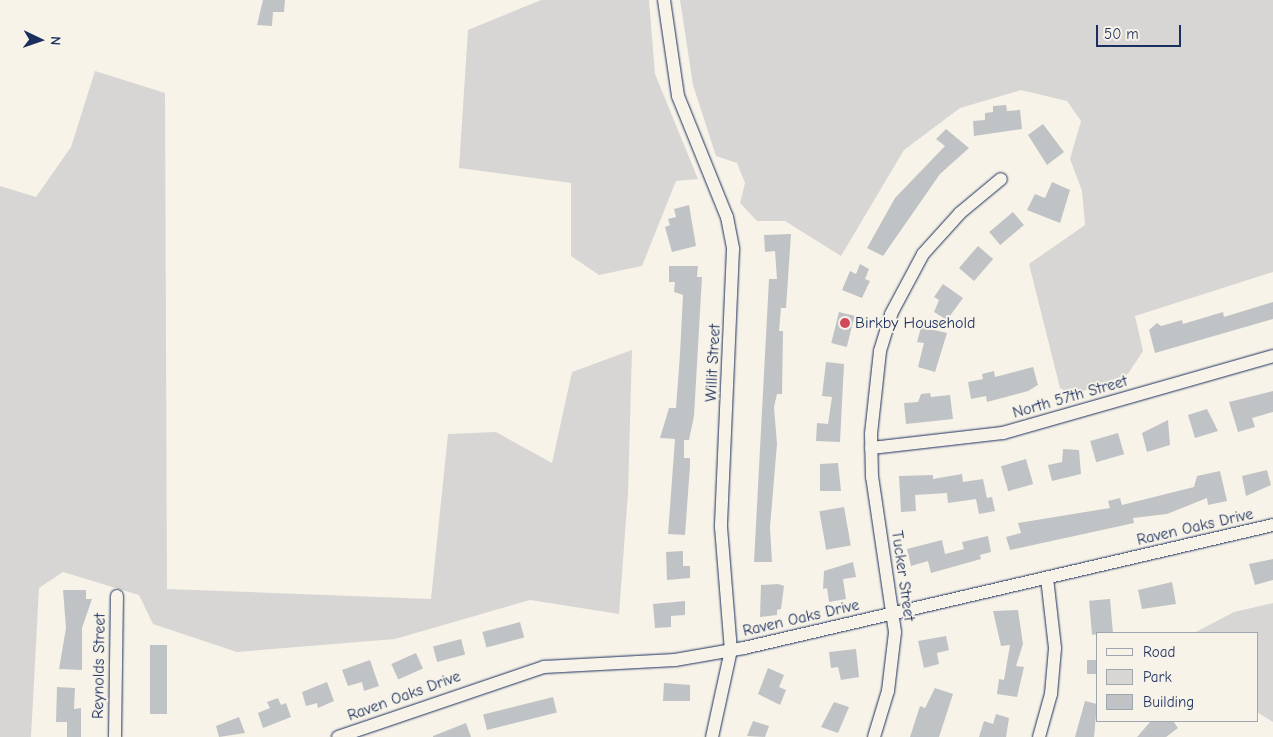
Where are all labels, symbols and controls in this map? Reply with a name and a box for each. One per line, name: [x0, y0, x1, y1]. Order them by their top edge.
north arrow: [15, 15, 65, 65]
scale bar: [1098, 15, 1183, 47]
text: 50 m: [1104, 25, 1139, 43]
text: N: [47, 36, 64, 46]
place label: Birkby Household: [855, 313, 975, 333]
marker: Birkby Household: [839, 317, 851, 329]
street label: Willit Street: [701, 323, 725, 403]
street label: North 57th Street: [1010, 371, 1130, 423]
street label: Raven Oaks Drive: [1135, 504, 1255, 550]
street label: Tucker Street: [887, 529, 919, 623]
street label: Raven Oaks Drive: [741, 595, 861, 641]
street label: Reynolds Street: [88, 613, 110, 719]
legend: [1096, 632, 1258, 722]
text: Road: [1143, 643, 1175, 661]
street label: Raven Oaks Drive: [345, 667, 463, 725]
text: Park: [1143, 668, 1172, 686]
text: Building: [1143, 693, 1194, 711]

